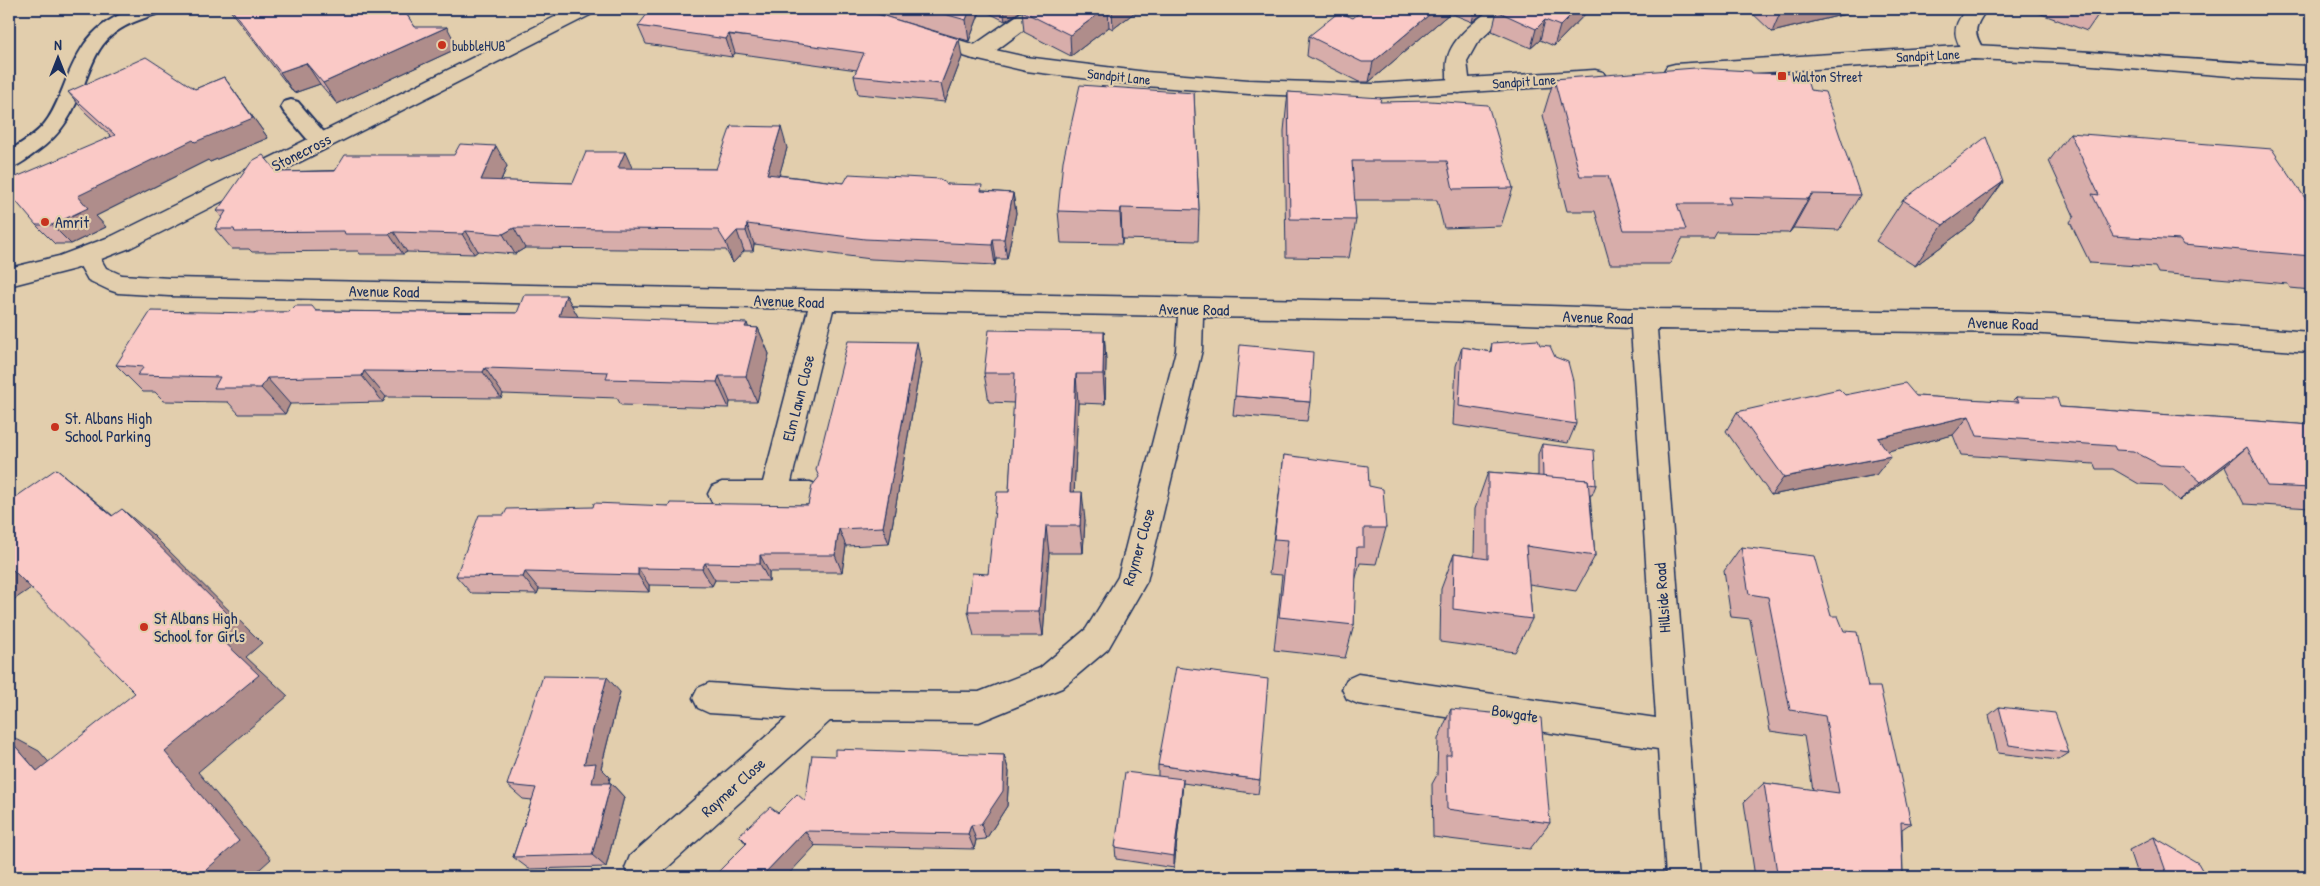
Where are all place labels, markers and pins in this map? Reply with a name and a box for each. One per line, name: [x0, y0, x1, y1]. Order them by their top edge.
place label: bubbleHUB: [452, 36, 506, 55]
marker: bubbleHUB: [436, 39, 448, 51]
place label: Walton Street: [1792, 67, 1863, 86]
marker: Walton Street: [1776, 70, 1788, 82]
place label: Amrit: [55, 211, 89, 233]
marker: Amrit: [39, 216, 51, 228]
place label: St. Albans High School Parking: [65, 407, 152, 447]
marker: St. Albans High School Parking: [49, 421, 61, 433]
place label: St Albans High School for Girls: [154, 607, 245, 647]
marker: St Albans High School for Girls: [138, 621, 150, 633]

